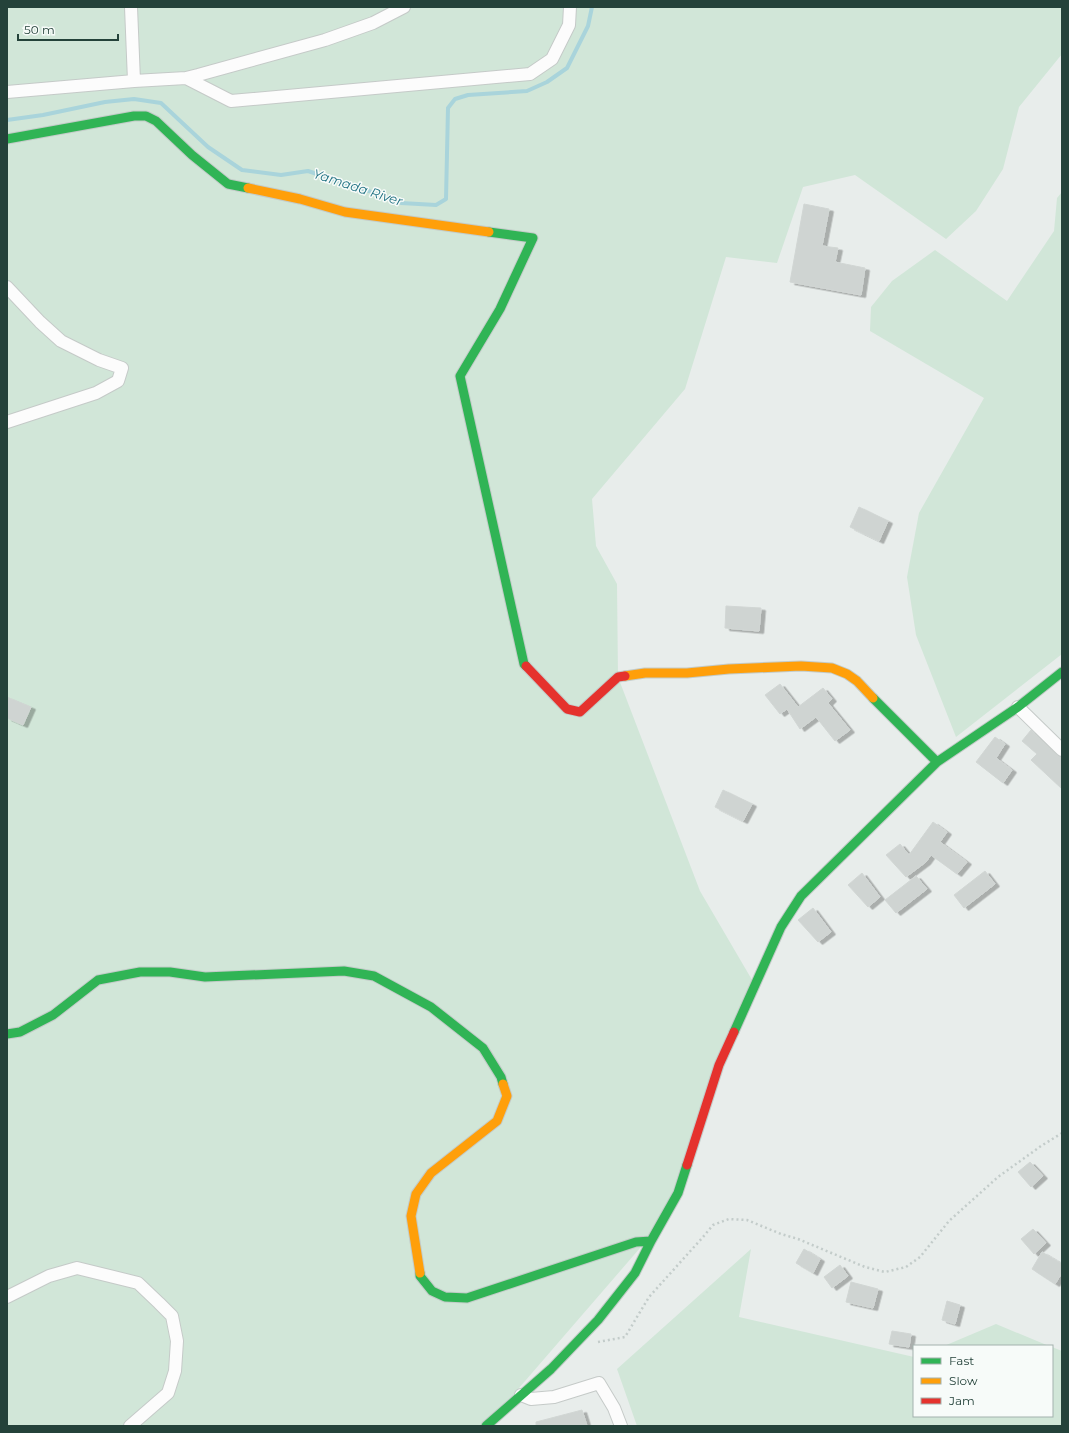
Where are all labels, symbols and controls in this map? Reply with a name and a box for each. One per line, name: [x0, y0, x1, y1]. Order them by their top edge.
scale bar: [18, 16, 118, 42]
text: 50 m: [24, 22, 55, 37]
water label: Yamada River: [311, 165, 405, 209]
legend: [913, 1345, 1053, 1417]
text: Fast: [949, 1353, 974, 1368]
text: Slow: [949, 1373, 978, 1388]
text: Jam: [948, 1393, 975, 1408]

